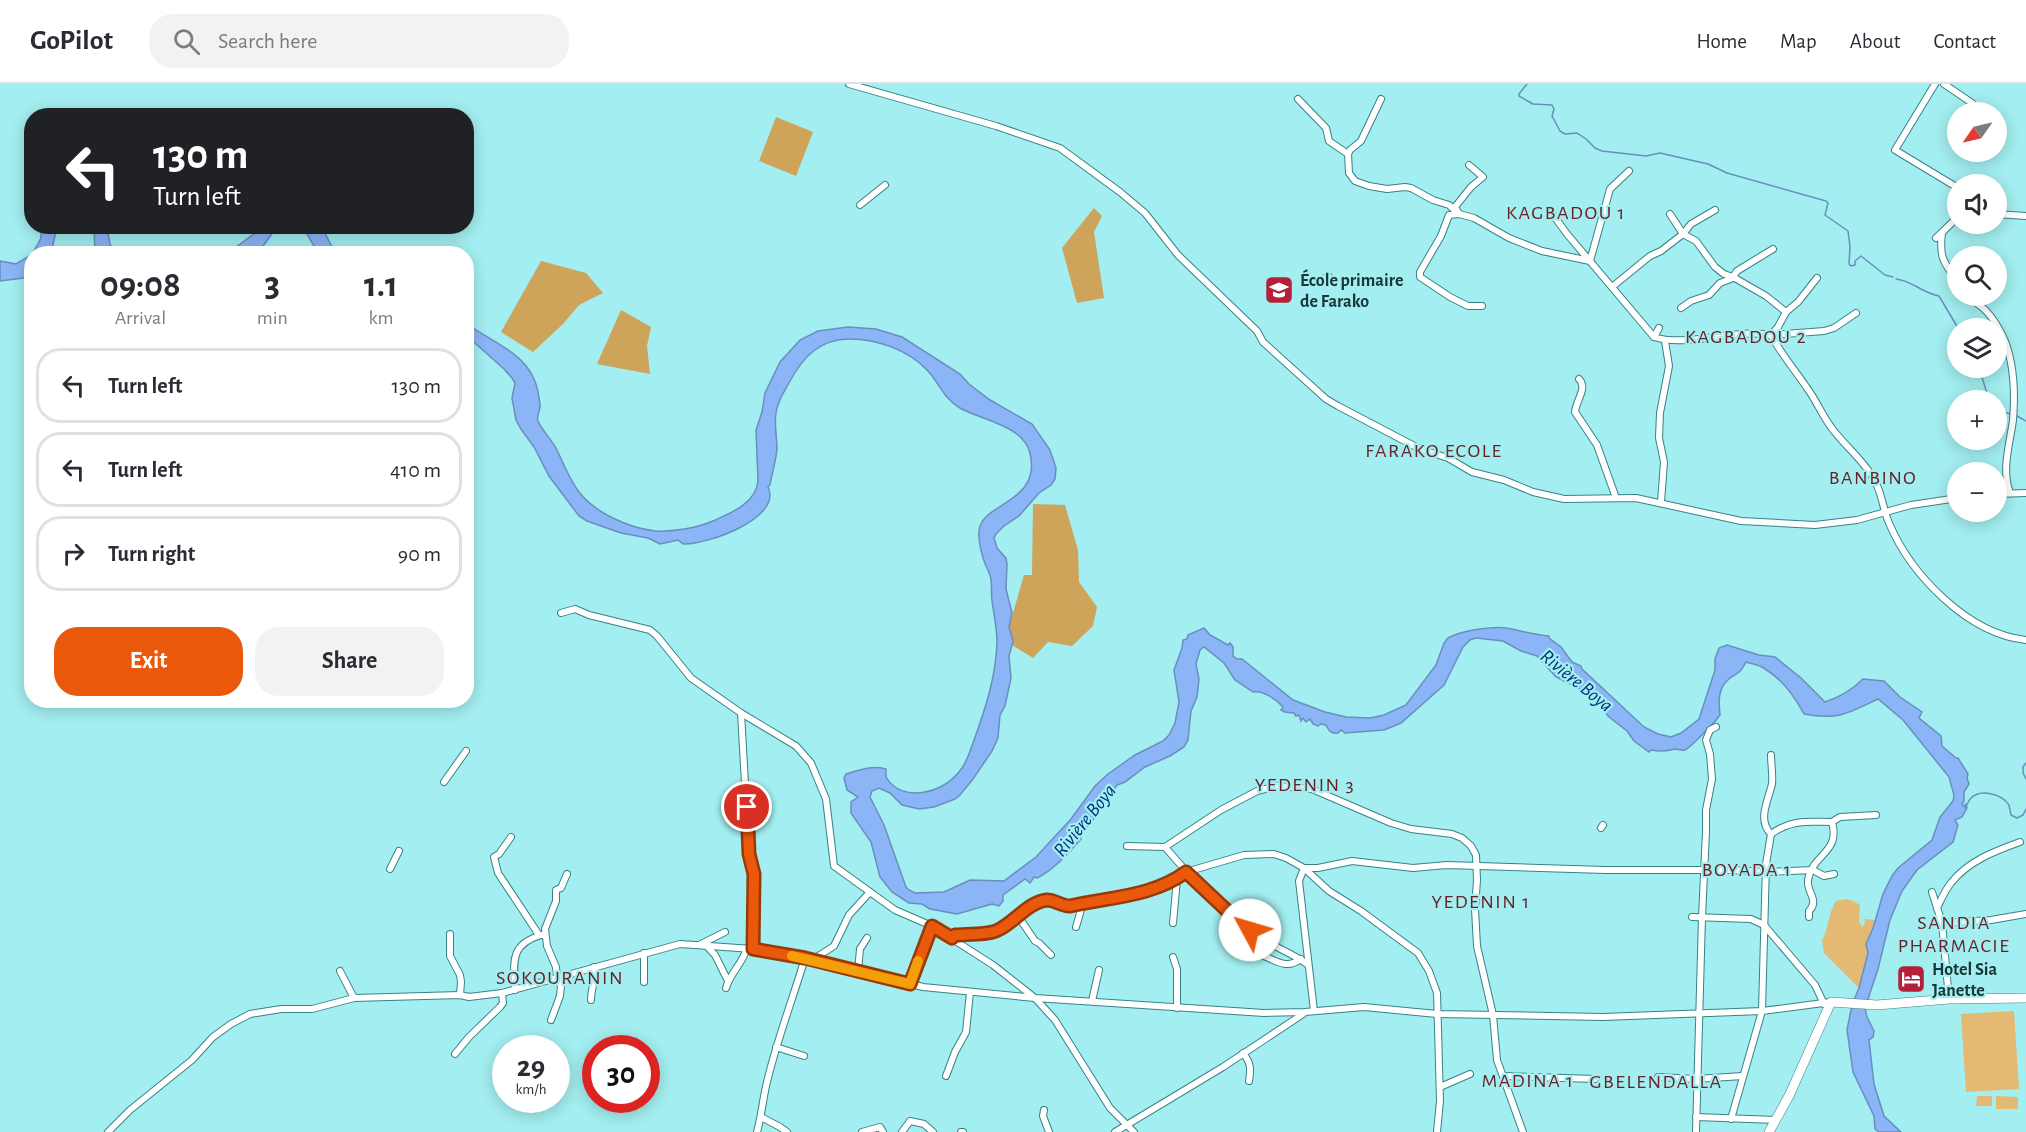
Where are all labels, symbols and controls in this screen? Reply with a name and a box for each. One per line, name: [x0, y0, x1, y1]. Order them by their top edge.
search box: [149, 14, 569, 68]
icon: search: [170, 25, 203, 58]
text: GoPilot: [30, 27, 113, 55]
text: Search here: [218, 30, 318, 52]
text: Home: [1696, 31, 1747, 52]
text: Map: [1780, 31, 1817, 52]
text: About: [1850, 31, 1900, 52]
text: Contact: [1933, 31, 1996, 52]
north arrow: [1947, 102, 2007, 162]
map controls: [1947, 102, 2007, 522]
icon: left: [54, 132, 132, 210]
text: 130 m: [153, 134, 248, 176]
button: sound: [1947, 174, 2007, 234]
text: Turn left: [153, 183, 241, 210]
district label: KAGBADOU 1: [1506, 203, 1626, 223]
button: search: [1947, 246, 2007, 306]
text: 09:08: [100, 267, 181, 303]
text: 3: [265, 267, 280, 303]
text: 1.1: [364, 267, 398, 303]
place label: École primaire de Farako: [1300, 269, 1403, 311]
school or university icon: École primaire de Farako: [1263, 274, 1295, 306]
text: Arrival: [115, 308, 166, 328]
text: min: [257, 308, 288, 328]
text: km: [368, 308, 394, 328]
button: layers: [1947, 318, 2007, 378]
district label: KAGBADOU 2: [1685, 327, 1807, 347]
icon: left: [57, 369, 90, 402]
text: Turn left: [108, 375, 182, 397]
text: 130 m: [392, 375, 441, 397]
button: +: [1947, 390, 2007, 450]
district label: FARAKO ECOLE: [1365, 441, 1503, 461]
icon: left: [57, 453, 90, 486]
text: Turn left: [108, 459, 182, 481]
text: 410 m: [390, 459, 441, 481]
button: −: [1947, 462, 2007, 522]
district label: BANBINO: [1829, 468, 1917, 488]
icon: right: [57, 537, 90, 570]
text: Turn right: [108, 543, 195, 565]
text: 90 m: [398, 543, 441, 565]
button: Exit: [54, 627, 243, 696]
button: Share: [255, 627, 444, 696]
water label: Rivière Boya: [1536, 646, 1616, 716]
district label: YEDENIN 3: [1255, 775, 1355, 795]
pin: [721, 781, 772, 832]
water label: Rivière Boya: [1050, 781, 1120, 861]
icon: arrive: [730, 790, 763, 823]
district label: BOYADA 1: [1702, 860, 1792, 880]
district label: YEDENIN 1: [1431, 892, 1531, 912]
position arrow: [1218, 898, 1282, 962]
district label: SANDIA PHARMACIE: [1898, 913, 2010, 956]
place label: Hotel Sia Janette: [1932, 961, 1998, 1000]
hotel icon: Hotel Sia Janette: [1895, 963, 1927, 995]
district label: SOKOURANIN: [496, 968, 624, 988]
speed limit sign: 30: [582, 1035, 660, 1113]
text: 29: [517, 1052, 545, 1082]
district label: MADINA 1: [1481, 1071, 1575, 1091]
district label: GBELENDALLA: [1590, 1072, 1722, 1092]
text: km/h: [516, 1082, 546, 1097]

